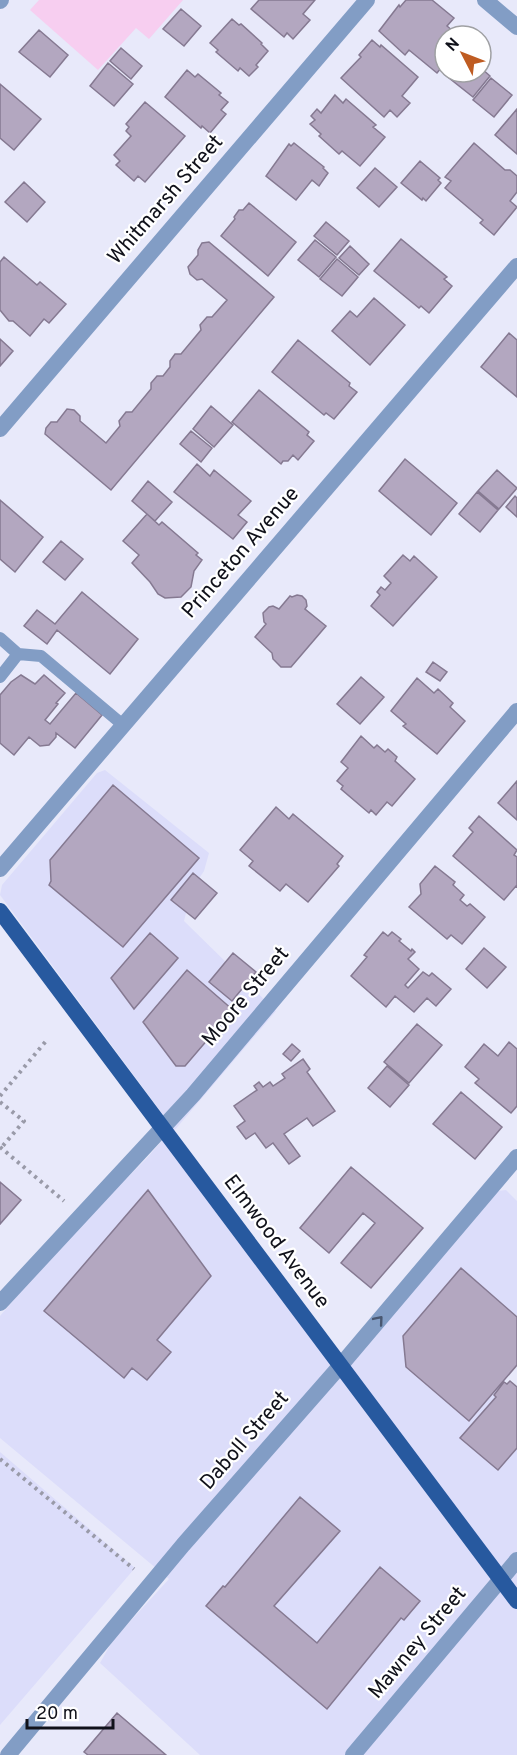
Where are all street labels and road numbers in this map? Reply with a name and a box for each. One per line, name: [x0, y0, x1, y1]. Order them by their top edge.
street label: Whitmarsh Street: [102, 129, 230, 271]
street label: Princeton Avenue: [176, 482, 306, 624]
street label: Moore Street: [196, 941, 296, 1053]
street label: Elmwood Avenue: [217, 1170, 335, 1314]
street label: Daboll Street: [195, 1386, 295, 1496]
street label: Mawney Street: [363, 1581, 473, 1705]

